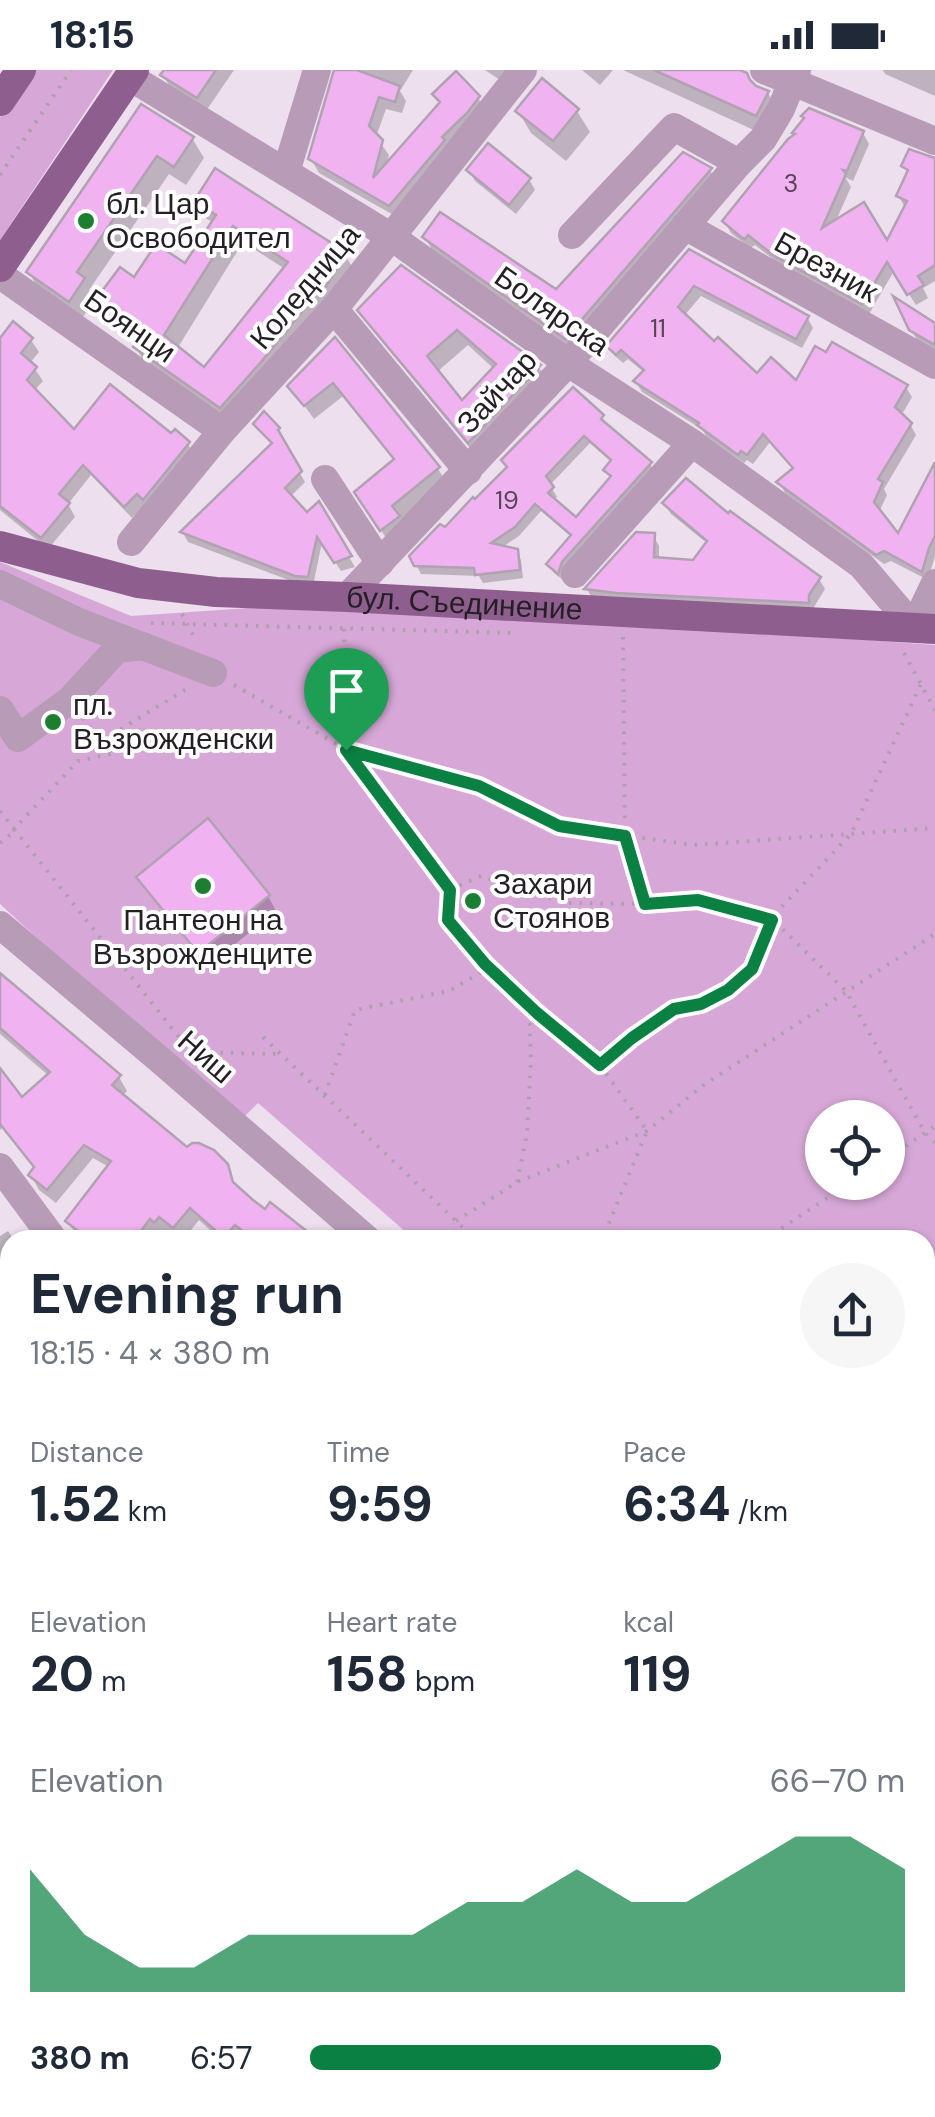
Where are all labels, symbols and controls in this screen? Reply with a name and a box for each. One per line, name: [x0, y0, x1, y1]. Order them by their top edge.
text: 18:15: [50, 10, 135, 60]
house number: 3: [784, 167, 798, 200]
place label: бл. Цар Освободител: [106, 184, 291, 257]
marker: бл. Цар Освободител: [75, 210, 97, 232]
street label: Коледница: [241, 216, 369, 357]
street label: Брезник: [768, 222, 886, 311]
street label: Болярска: [487, 257, 618, 364]
street label: Боянци: [77, 280, 184, 371]
house number: 11: [650, 312, 666, 345]
street label: Зайчар: [448, 342, 545, 442]
house number: 19: [495, 484, 519, 517]
street label: бул. Съединение: [345, 577, 583, 629]
pin: [304, 648, 389, 751]
icon: arrive: [319, 663, 374, 718]
place label: пл. Възрожденски: [73, 685, 274, 758]
marker: пл. Възрожденски: [42, 711, 64, 733]
place label: Захари Стоянов: [493, 864, 610, 937]
marker: Пантеон на Възрожденците: [192, 875, 214, 897]
marker: Захари Стоянов: [462, 890, 484, 912]
place label: Пантеон на Възрожденците: [93, 900, 313, 973]
street label: Ниш: [170, 1021, 243, 1092]
map controls: [805, 1100, 905, 1200]
button: locate: [805, 1100, 905, 1200]
text: Evening run: [30, 1258, 344, 1330]
button: share: [800, 1263, 905, 1368]
text: 18:15 · 4 × 380 m: [30, 1332, 270, 1374]
text: Distance: [30, 1434, 144, 1471]
text: Time: [327, 1434, 390, 1471]
text: Pace: [623, 1434, 686, 1471]
text: 1.52: [30, 1471, 120, 1537]
text: 9:59: [327, 1471, 433, 1537]
text: 6:34: [623, 1471, 730, 1537]
text: km: [120, 1493, 167, 1530]
text: /km: [730, 1493, 788, 1530]
text: Elevation: [30, 1604, 147, 1641]
text: Heart rate: [327, 1604, 457, 1641]
text: kcal: [623, 1604, 674, 1641]
text: 20: [30, 1641, 94, 1707]
text: 158: [327, 1641, 408, 1707]
text: 119: [623, 1641, 691, 1707]
text: m: [94, 1663, 126, 1700]
text: bpm: [408, 1663, 475, 1700]
text: Elevation: [30, 1760, 163, 1802]
text: 66–70 m: [770, 1760, 905, 1802]
text: 380 m: [30, 2037, 130, 2079]
text: 6:57: [190, 2037, 253, 2079]

